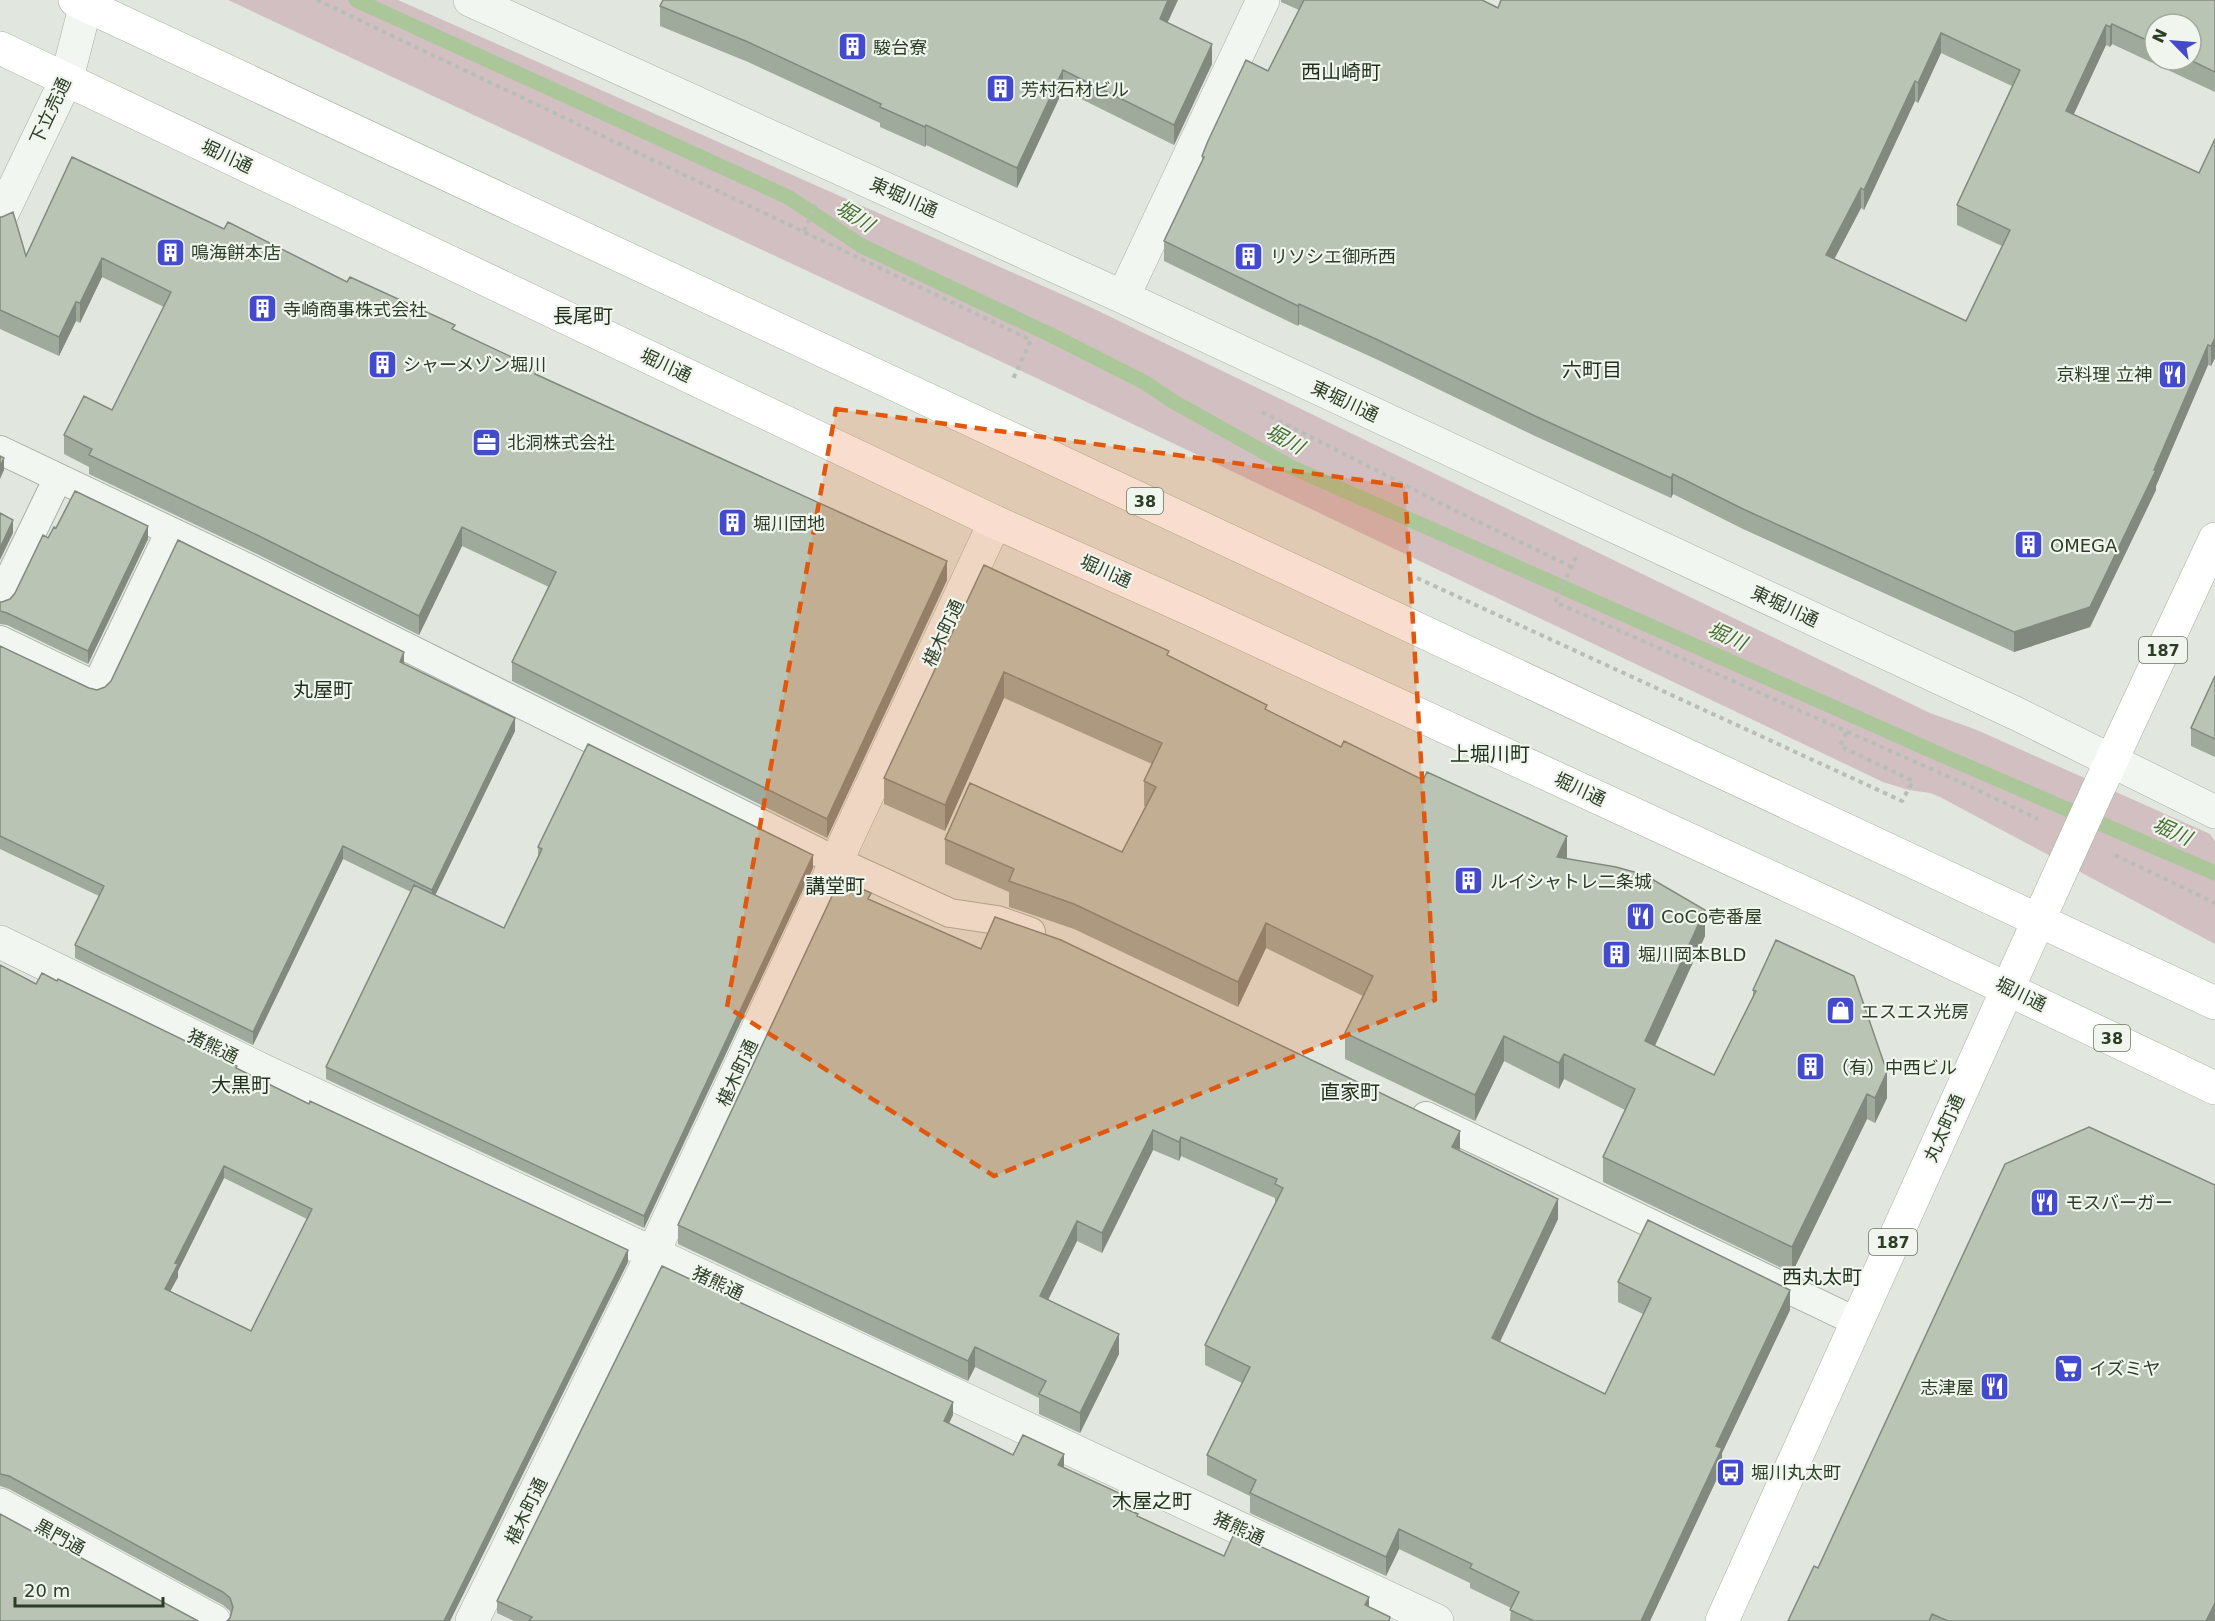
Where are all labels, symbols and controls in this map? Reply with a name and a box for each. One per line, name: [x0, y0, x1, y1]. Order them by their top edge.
north arrow: [2143, 12, 2203, 72]
text: N: [2148, 26, 2171, 46]
building icon: 駿台寮: [836, 31, 868, 63]
place label: 駿台寮: [873, 37, 927, 58]
district label: 西山崎町: [1301, 60, 1381, 84]
building icon: 芳村石材ビル: [984, 73, 1016, 105]
street label: 下立売通: [25, 74, 75, 148]
place label: 芳村石材ビル: [1021, 79, 1129, 100]
street label: 堀川通: [198, 135, 256, 177]
street label: 東堀川通: [867, 173, 941, 221]
water label: 堀川: [832, 195, 880, 238]
building icon: 鳴海餅本店: [154, 236, 186, 268]
building icon: リソシエ御所西: [1233, 240, 1265, 272]
place label: 鳴海餅本店: [191, 242, 281, 263]
place label: リソシエ御所西: [1270, 246, 1396, 267]
building icon: 寺崎商事株式会社: [246, 293, 278, 325]
place label: 寺崎商事株式会社: [283, 299, 427, 320]
district label: 長尾町: [553, 304, 613, 328]
street label: 堀川通: [637, 344, 695, 386]
building icon: シャーメゾン堀川: [366, 348, 398, 380]
place label: シャーメゾン堀川: [403, 354, 546, 375]
district label: 六町目: [1562, 358, 1622, 382]
restaurant icon: 京料理 立神: [2157, 358, 2189, 390]
place label: 京料理 立神: [2056, 364, 2152, 385]
street label: 東堀川通: [1308, 376, 1382, 426]
water label: 堀川: [1262, 419, 1310, 460]
office icon: 北洞株式会社: [470, 426, 502, 458]
place label: 北洞株式会社: [507, 432, 615, 453]
road number: 38: [1127, 488, 1163, 514]
building icon: 堀川団地: [716, 507, 748, 539]
place label: 堀川団地: [753, 513, 825, 534]
building icon: OMEGA: [2013, 529, 2045, 561]
place label: OMEGA: [2050, 535, 2118, 556]
street label: 堀川通: [1077, 550, 1135, 592]
street label: 東堀川通: [1748, 581, 1822, 631]
street label: 椹木町通: [918, 596, 968, 670]
water label: 堀川: [1704, 617, 1752, 656]
road number: 187: [2139, 637, 2187, 663]
district label: 丸屋町: [293, 678, 353, 702]
district label: 上堀川町: [1450, 742, 1530, 766]
street label: 堀川通: [1551, 768, 1609, 810]
water label: 堀川: [2149, 812, 2197, 851]
building icon: ルイシャトレ二条城: [1453, 865, 1485, 897]
place label: ルイシャトレ二条城: [1490, 871, 1652, 892]
district label: 講堂町: [805, 874, 865, 898]
restaurant icon: CoCo壱番屋: [1624, 900, 1656, 932]
place label: CoCo壱番屋: [1661, 906, 1762, 927]
building icon: 堀川岡本BLD: [1601, 938, 1633, 970]
place label: 堀川岡本BLD: [1638, 944, 1746, 965]
street label: 堀川通: [1992, 973, 2050, 1015]
shop icon: エスエス光房: [1824, 995, 1856, 1027]
place label: エスエス光房: [1861, 1001, 1969, 1022]
street label: 猪熊通: [184, 1025, 242, 1067]
road number: 38: [2094, 1025, 2130, 1051]
street label: 椹木町通: [712, 1036, 762, 1110]
building icon: （有）中西ビル: [1794, 1051, 1826, 1083]
place label: （有）中西ビル: [1831, 1057, 1957, 1078]
district label: 大黒町: [211, 1073, 271, 1097]
district label: 直家町: [1320, 1080, 1380, 1104]
street label: 丸太町通: [1920, 1091, 1968, 1165]
restaurant icon: モスバーガー: [2028, 1186, 2060, 1218]
place label: モスバーガー: [2065, 1192, 2173, 1213]
road number: 187: [1869, 1229, 1917, 1255]
street label: 猪熊通: [689, 1262, 747, 1304]
district label: 西丸太町: [1782, 1265, 1862, 1289]
supermarket icon: イズミヤ: [2052, 1352, 2084, 1384]
place label: イズミヤ: [2089, 1358, 2160, 1379]
restaurant icon: 志津屋: [1979, 1371, 2011, 1403]
place label: 志津屋: [1920, 1377, 1974, 1398]
bus stop icon: 堀川丸太町: [1714, 1456, 1746, 1488]
place label: 堀川丸太町: [1751, 1462, 1841, 1483]
street label: 椹木町通: [501, 1474, 551, 1548]
district label: 木屋之町: [1112, 1489, 1192, 1513]
street label: 猪熊通: [1210, 1507, 1268, 1549]
street label: 黒門通: [31, 1515, 89, 1559]
scale bar: [15, 1570, 164, 1608]
text: 20 m: [24, 1580, 70, 1601]

